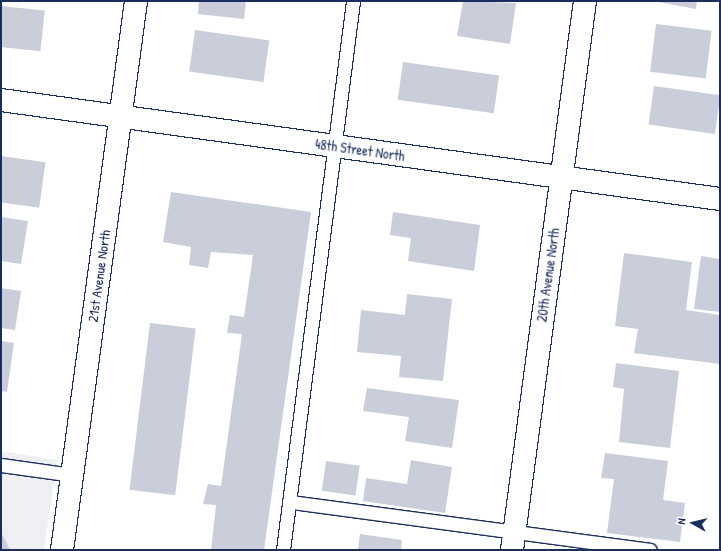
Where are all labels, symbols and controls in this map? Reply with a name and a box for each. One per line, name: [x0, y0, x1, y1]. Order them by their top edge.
street label: 48th Street North: [314, 135, 406, 165]
street label: 20th Avenue North: [533, 227, 563, 323]
street label: 21st Avenue North: [84, 229, 114, 323]
north arrow: [673, 503, 713, 543]
text: N: [674, 517, 688, 525]

